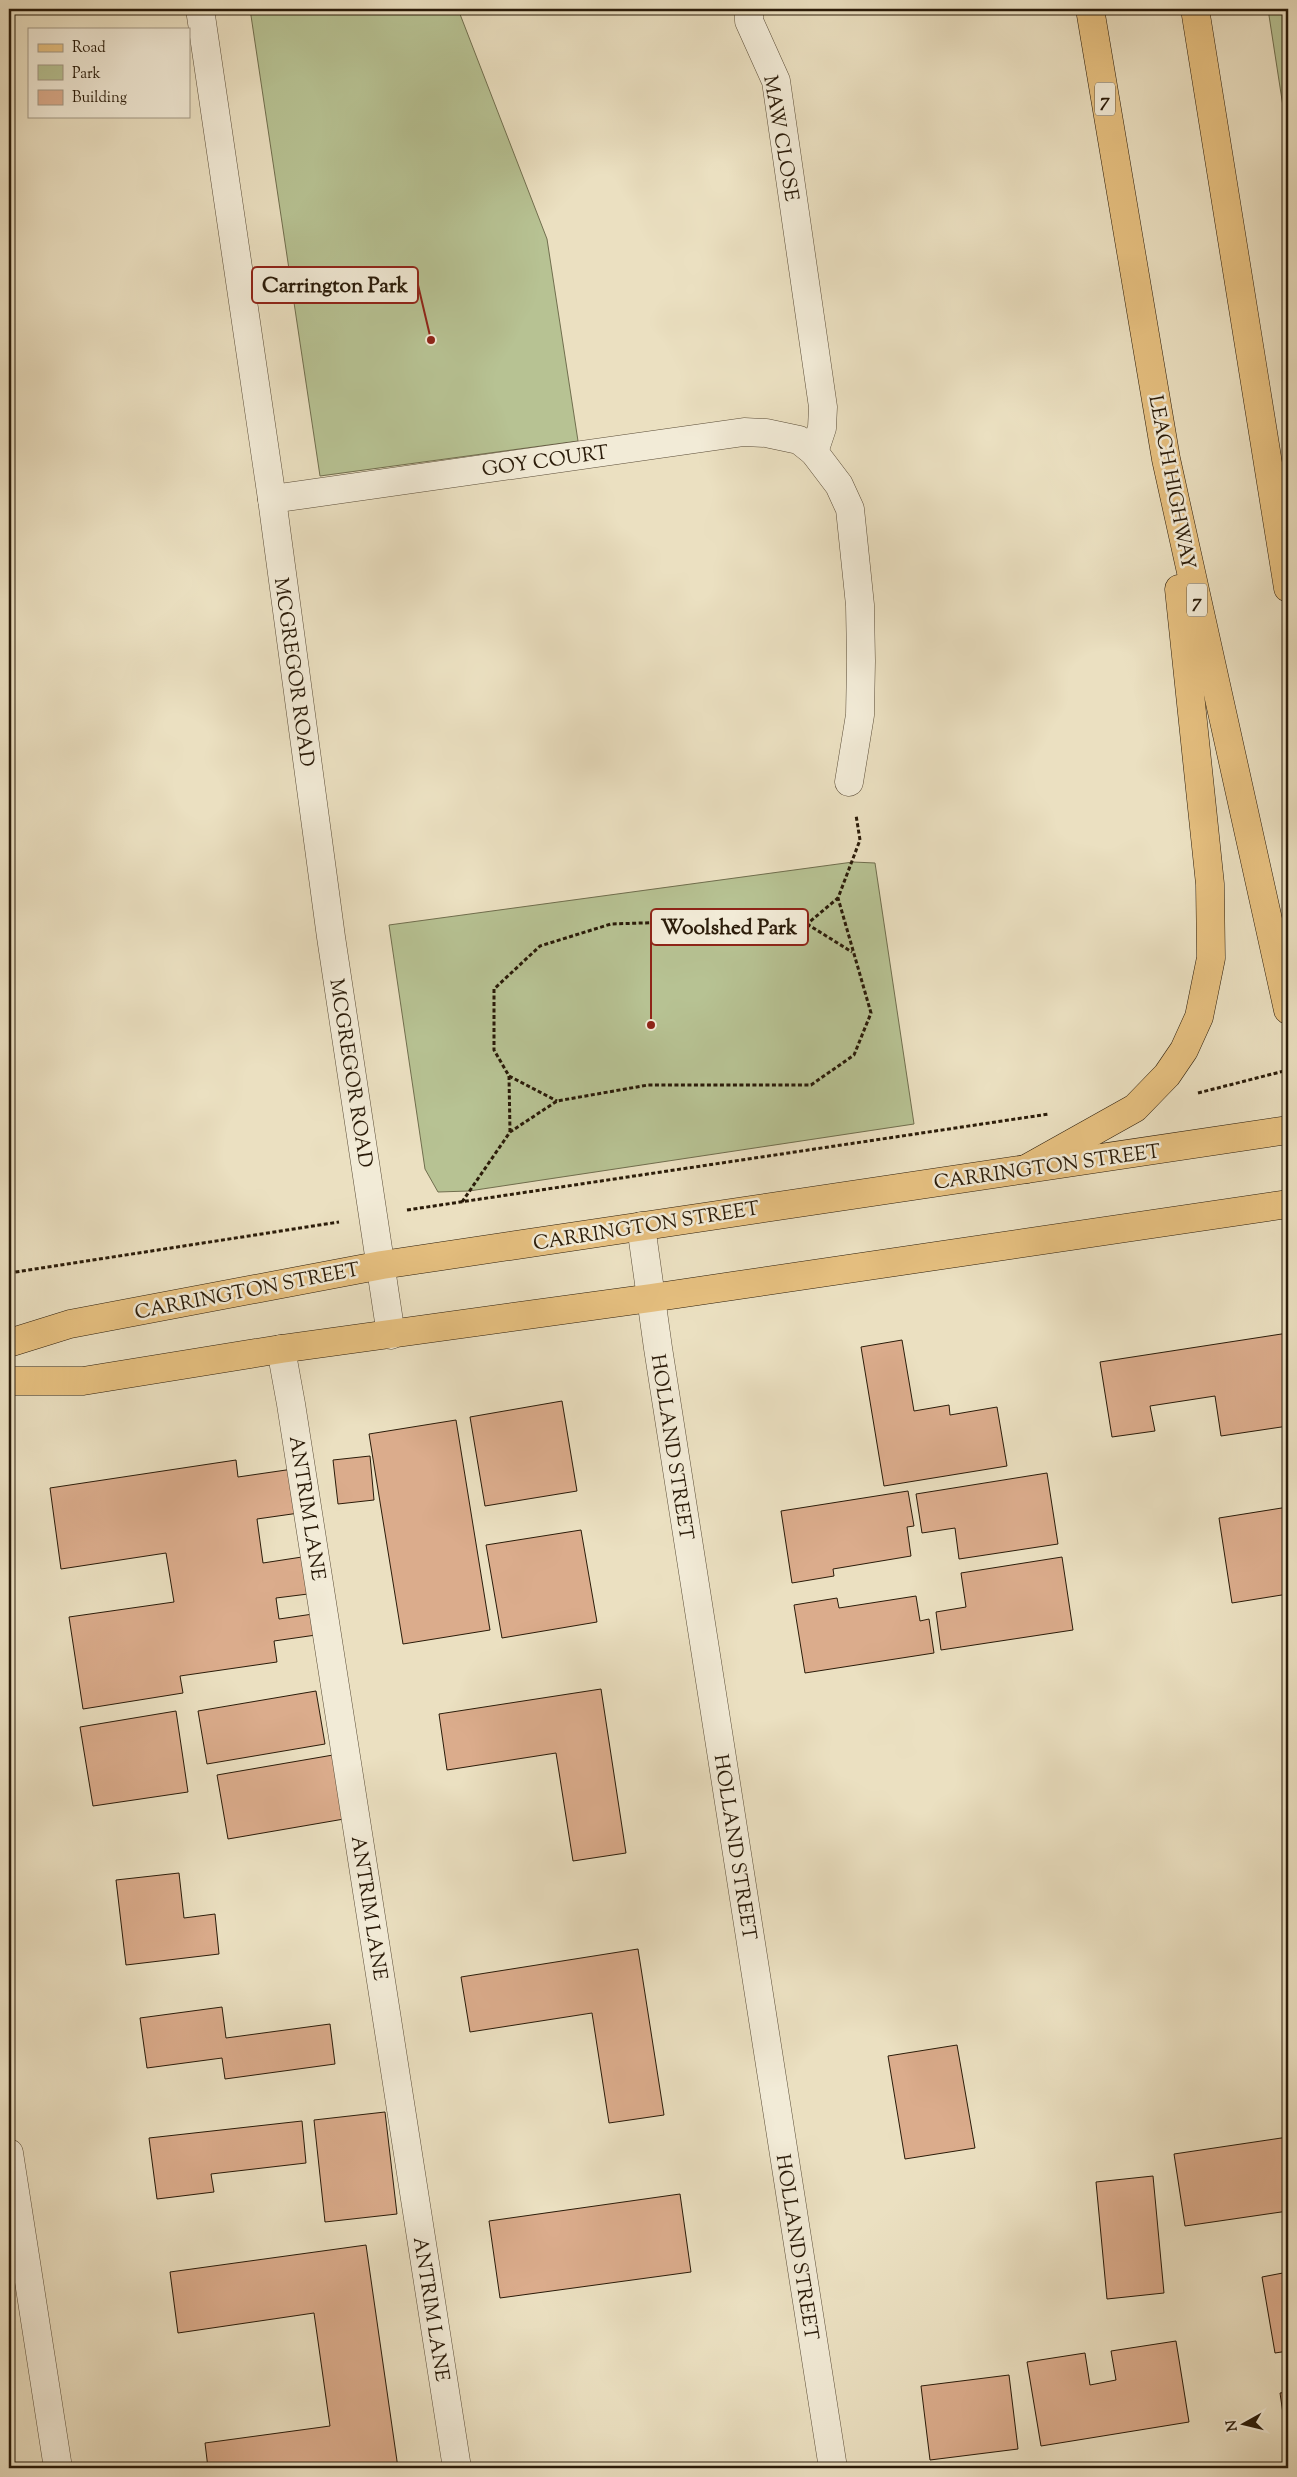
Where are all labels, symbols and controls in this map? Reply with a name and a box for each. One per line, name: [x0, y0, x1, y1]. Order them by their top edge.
legend: [28, 28, 190, 118]
text: Road: [72, 38, 106, 59]
text: Park: [72, 64, 101, 85]
street label: MAW CLOSE: [754, 73, 805, 204]
road number: 7: [1095, 82, 1115, 116]
text: Building: [72, 88, 127, 109]
callout: Carrington Park: [252, 267, 418, 303]
text: Carrington Park: [262, 272, 408, 302]
street label: LEACH HIGHWAY: [1139, 393, 1202, 572]
street label: GOY COURT: [480, 439, 610, 486]
street label: MCGREGOR ROAD: [265, 576, 320, 769]
road number: 7: [1187, 584, 1207, 616]
callout: Woolshed Park: [651, 909, 808, 945]
text: Woolshed Park: [661, 914, 798, 944]
street label: MCGREGOR ROAD: [320, 977, 379, 1170]
street label: CARRINGTON STREET: [932, 1138, 1163, 1199]
street label: CARRINGTON STREET: [531, 1195, 762, 1260]
street label: CARRINGTON STREET: [132, 1256, 362, 1329]
street label: HOLLAND STREET: [642, 1352, 700, 1542]
street label: ANTRIM LANE: [280, 1434, 331, 1583]
street label: HOLLAND STREET: [705, 1752, 763, 1942]
street label: ANTRIM LANE: [342, 1834, 393, 1983]
street label: HOLLAND STREET: [767, 2152, 825, 2342]
street label: ANTRIM LANE: [404, 2235, 455, 2384]
north arrow: [1220, 2400, 1270, 2450]
text: N: [1222, 2419, 1244, 2432]

